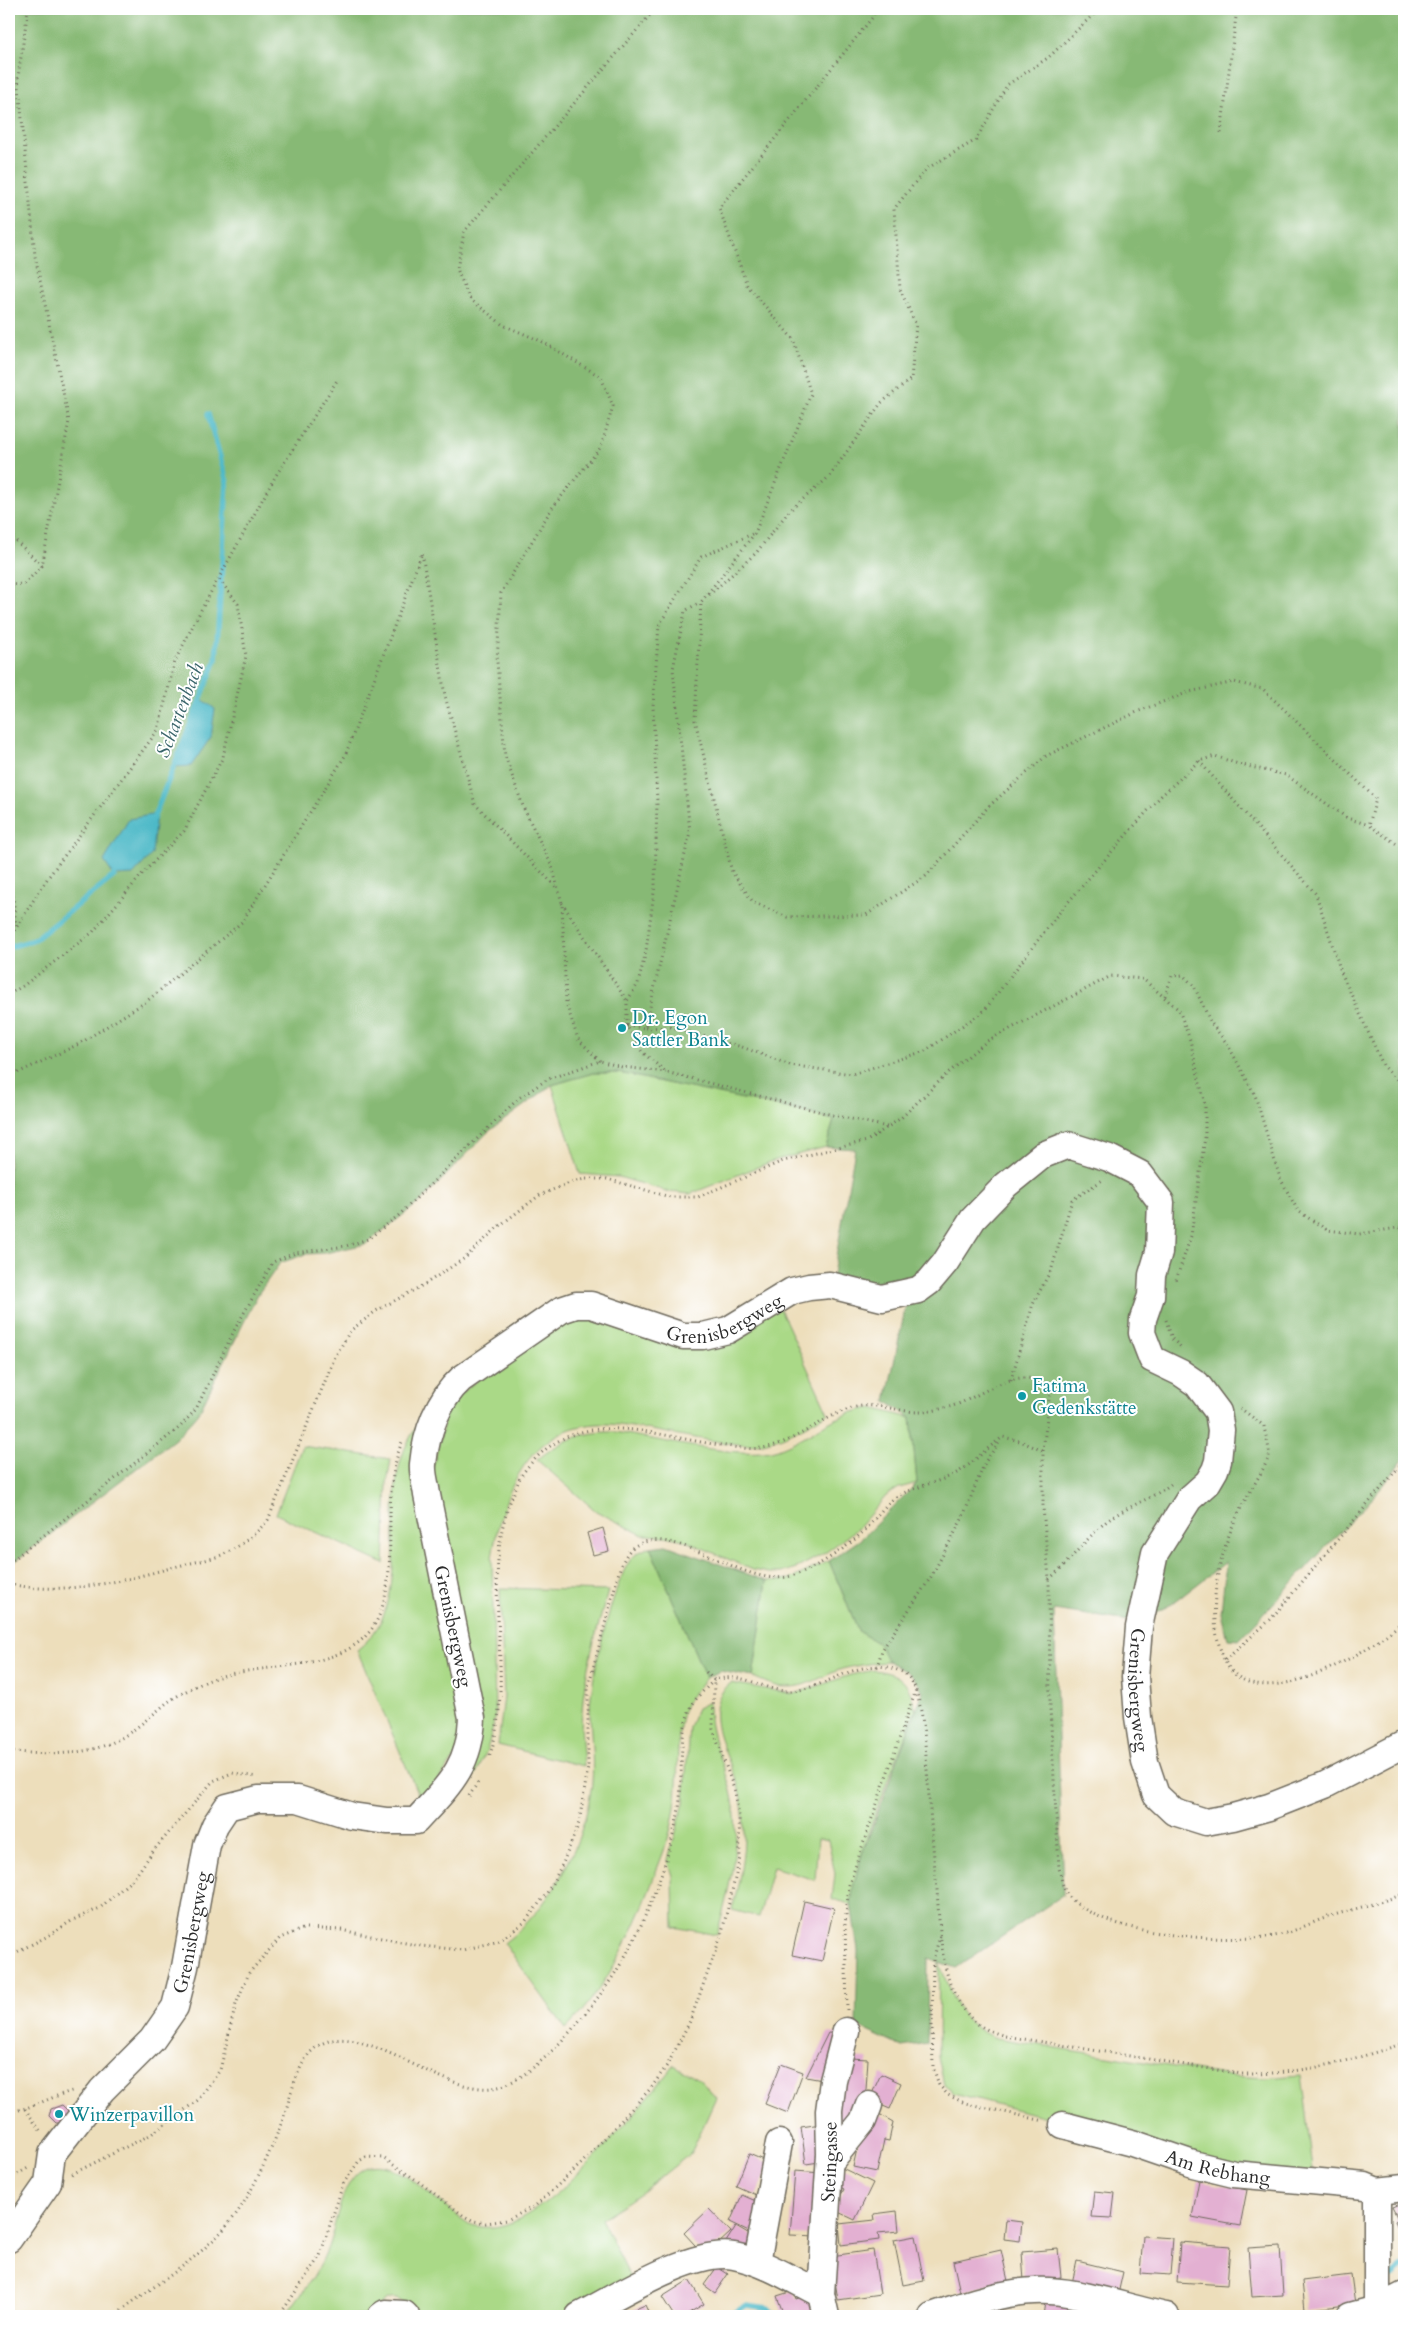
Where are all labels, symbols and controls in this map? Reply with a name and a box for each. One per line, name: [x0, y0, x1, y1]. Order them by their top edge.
water label: Schartenbach: [149, 658, 210, 762]
place label: Dr. Egon Sattler Bank: [632, 1005, 730, 1053]
marker: Dr. Egon Sattler Bank: [616, 1022, 628, 1034]
street label: Grenisbergweg: [662, 1288, 788, 1350]
place label: Fatima Gedenkstätte: [1032, 1373, 1137, 1421]
marker: Fatima Gedenkstätte: [1016, 1390, 1028, 1402]
street label: Grenisbergweg: [427, 1563, 479, 1690]
street label: Grenisbergweg: [1121, 1627, 1155, 1754]
street label: Grenisbergweg: [167, 1869, 216, 1997]
place label: Winzerpavillon: [68, 2102, 194, 2128]
marker: Winzerpavillon: [53, 2108, 65, 2120]
street label: Steingasse: [815, 2121, 844, 2203]
street label: Am Rebhang: [1162, 2143, 1272, 2191]

